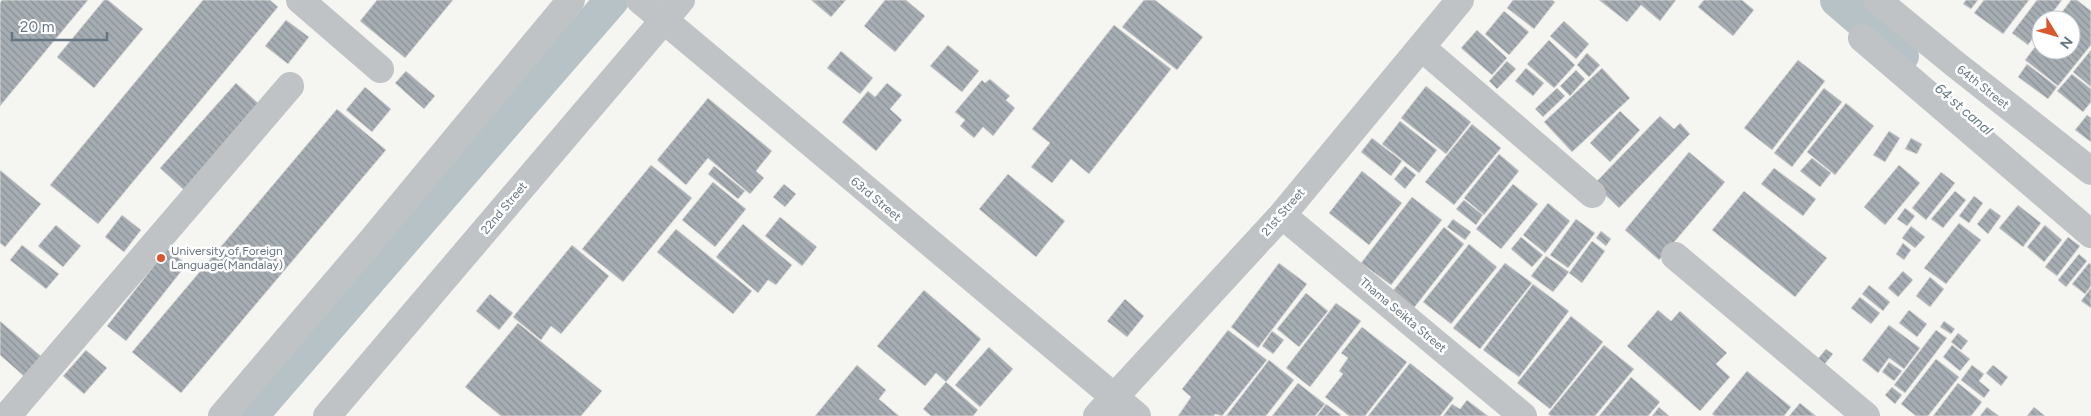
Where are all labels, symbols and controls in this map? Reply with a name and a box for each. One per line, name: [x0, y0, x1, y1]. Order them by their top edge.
scale bar: [12, 10, 108, 42]
north arrow: [2031, 10, 2081, 60]
text: 20 m: [20, 18, 54, 36]
text: N: [2056, 33, 2076, 52]
street label: 64th Street: [1954, 62, 2012, 112]
water label: 64 st canal: [1931, 80, 1997, 139]
street label: 63rd Street: [848, 174, 904, 224]
street label: 22nd Street: [478, 179, 530, 237]
street label: 21st Street: [1259, 185, 1308, 239]
place label: University of Foreign Language(Mandalay): [171, 244, 283, 272]
marker: University of Foreign Language(Mandalay): [155, 252, 167, 264]
street label: Thama Seikta Street: [1357, 275, 1449, 356]

